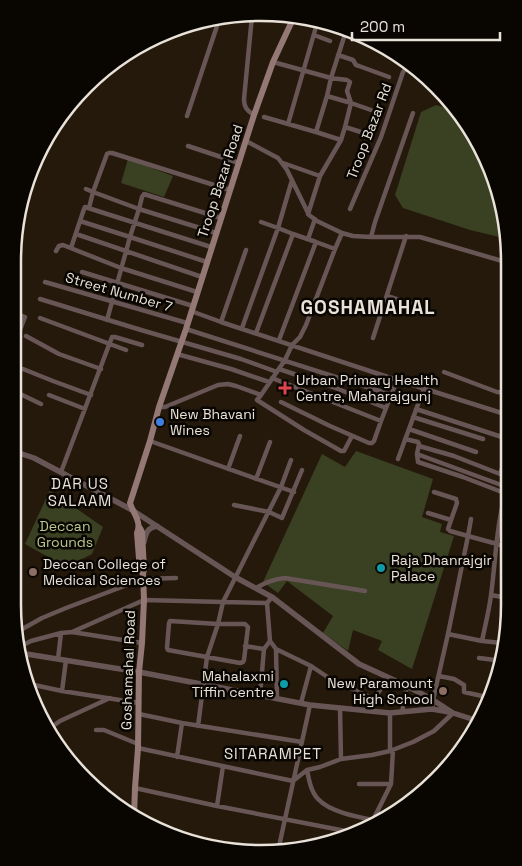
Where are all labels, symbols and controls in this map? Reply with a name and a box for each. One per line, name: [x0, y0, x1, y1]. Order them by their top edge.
scale bar: [352, 10, 500, 42]
text: 200 m: [360, 17, 405, 36]
street label: Troop Bazar Rd: [342, 80, 396, 182]
street label: Troop Bazar Road: [193, 122, 247, 240]
street label: Street Number 7: [63, 268, 175, 316]
district label: GOSHAMAHAL: [300, 295, 436, 320]
place label: Urban Primary Health Centre, Maharajgunj: [296, 371, 438, 405]
marker: Urban Primary Health Centre, Maharajgunj: [278, 381, 292, 395]
place label: New Bhavani Wines: [170, 405, 255, 439]
marker: New Bhavani Wines: [154, 416, 166, 428]
district label: DAR US SALAAM: [48, 474, 112, 510]
park label: Deccan Grounds: [37, 517, 93, 551]
place label: Raja Dhanrajgir Palace: [391, 551, 492, 585]
place label: Deccan College of Medical Sciences: [43, 555, 166, 589]
marker: Raja Dhanrajgir Palace: [375, 562, 387, 574]
marker: Deccan College of Medical Sciences: [27, 566, 39, 578]
street label: Goshamahal Road: [117, 610, 139, 730]
place label: Mahalaxmi Tiffin centre: [192, 667, 274, 701]
place label: New Paramount High School: [327, 674, 433, 708]
marker: Mahalaxmi Tiffin centre: [278, 678, 290, 690]
marker: New Paramount High School: [437, 685, 449, 697]
district label: SITARAMPET: [224, 744, 322, 763]

